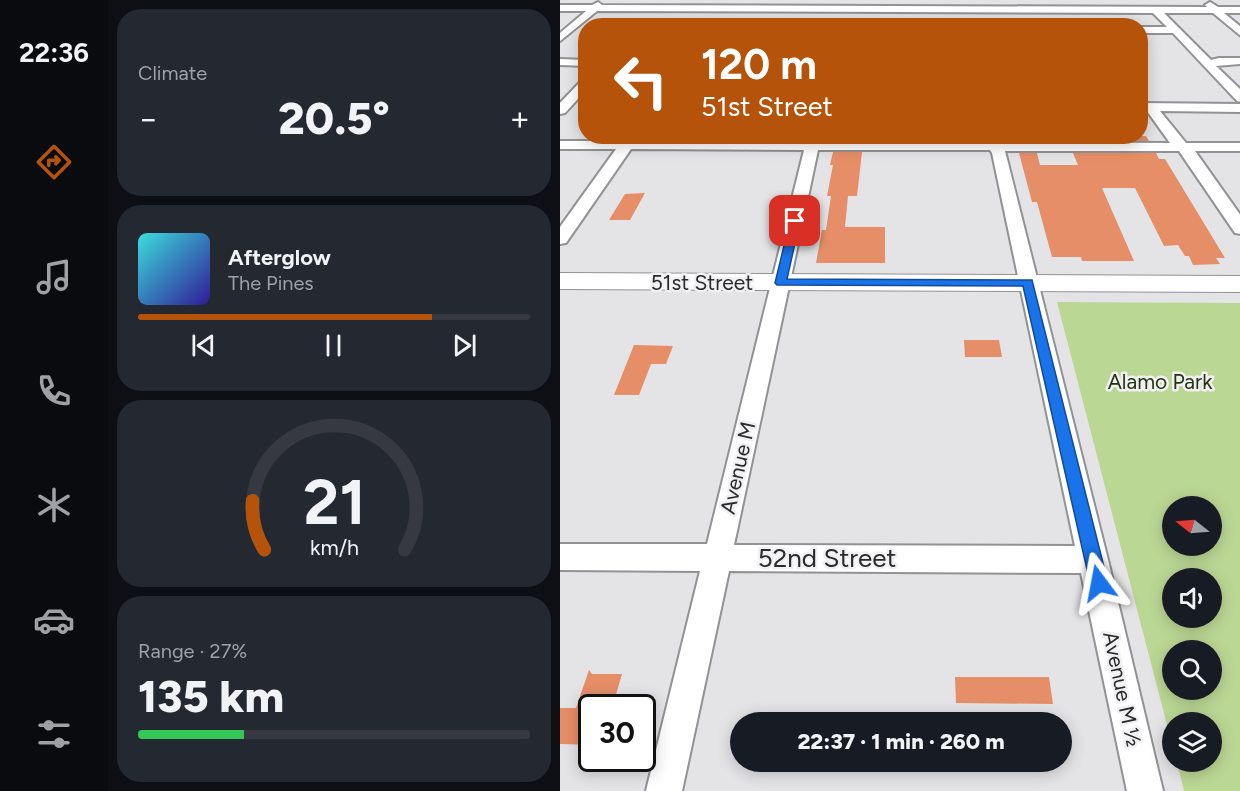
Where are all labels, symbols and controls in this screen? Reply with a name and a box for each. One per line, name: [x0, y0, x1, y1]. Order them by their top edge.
text: 22:36: [19, 36, 89, 69]
text: 120 m: [701, 39, 817, 90]
icon: left: [602, 42, 680, 120]
text: Climate: [138, 61, 207, 85]
text: 51st Street: [701, 90, 833, 123]
text: 20.5°: [278, 91, 390, 145]
text: −: [138, 99, 159, 138]
text: +: [509, 99, 530, 138]
icon: directions: [33, 141, 75, 183]
pin: [769, 195, 820, 246]
icon: arrive: [778, 204, 811, 237]
text: Afterglow: [228, 244, 331, 271]
icon: music: [33, 256, 75, 298]
street label: 51st Street: [651, 270, 753, 295]
text: The Pines: [228, 271, 314, 295]
icon: previous: [187, 329, 220, 362]
icon: pause: [317, 329, 350, 362]
icon: next: [448, 329, 481, 362]
park label: Alamo Park: [1108, 369, 1213, 394]
icon: phone: [33, 370, 75, 412]
street label: Avenue M: [715, 419, 760, 516]
text: 21: [303, 465, 365, 540]
icon: climate: [33, 484, 75, 526]
north arrow: [1162, 496, 1222, 556]
map controls: [1162, 496, 1222, 772]
text: km/h: [310, 536, 358, 561]
street label: 52nd Street: [758, 542, 896, 574]
position arrow: [1067, 551, 1131, 615]
button: sound: [1162, 568, 1222, 628]
icon: car: [33, 599, 75, 641]
street label: Avenue M ½: [1098, 629, 1147, 749]
text: Range · 27%: [138, 639, 247, 663]
button: search: [1162, 640, 1222, 700]
text: 135 km: [138, 669, 284, 723]
speed limit sign: 30: [578, 694, 656, 772]
button: layers: [1162, 712, 1222, 772]
icon: filters: [33, 713, 75, 755]
text: 22:37 · 1 min · 260 m: [797, 728, 1005, 755]

